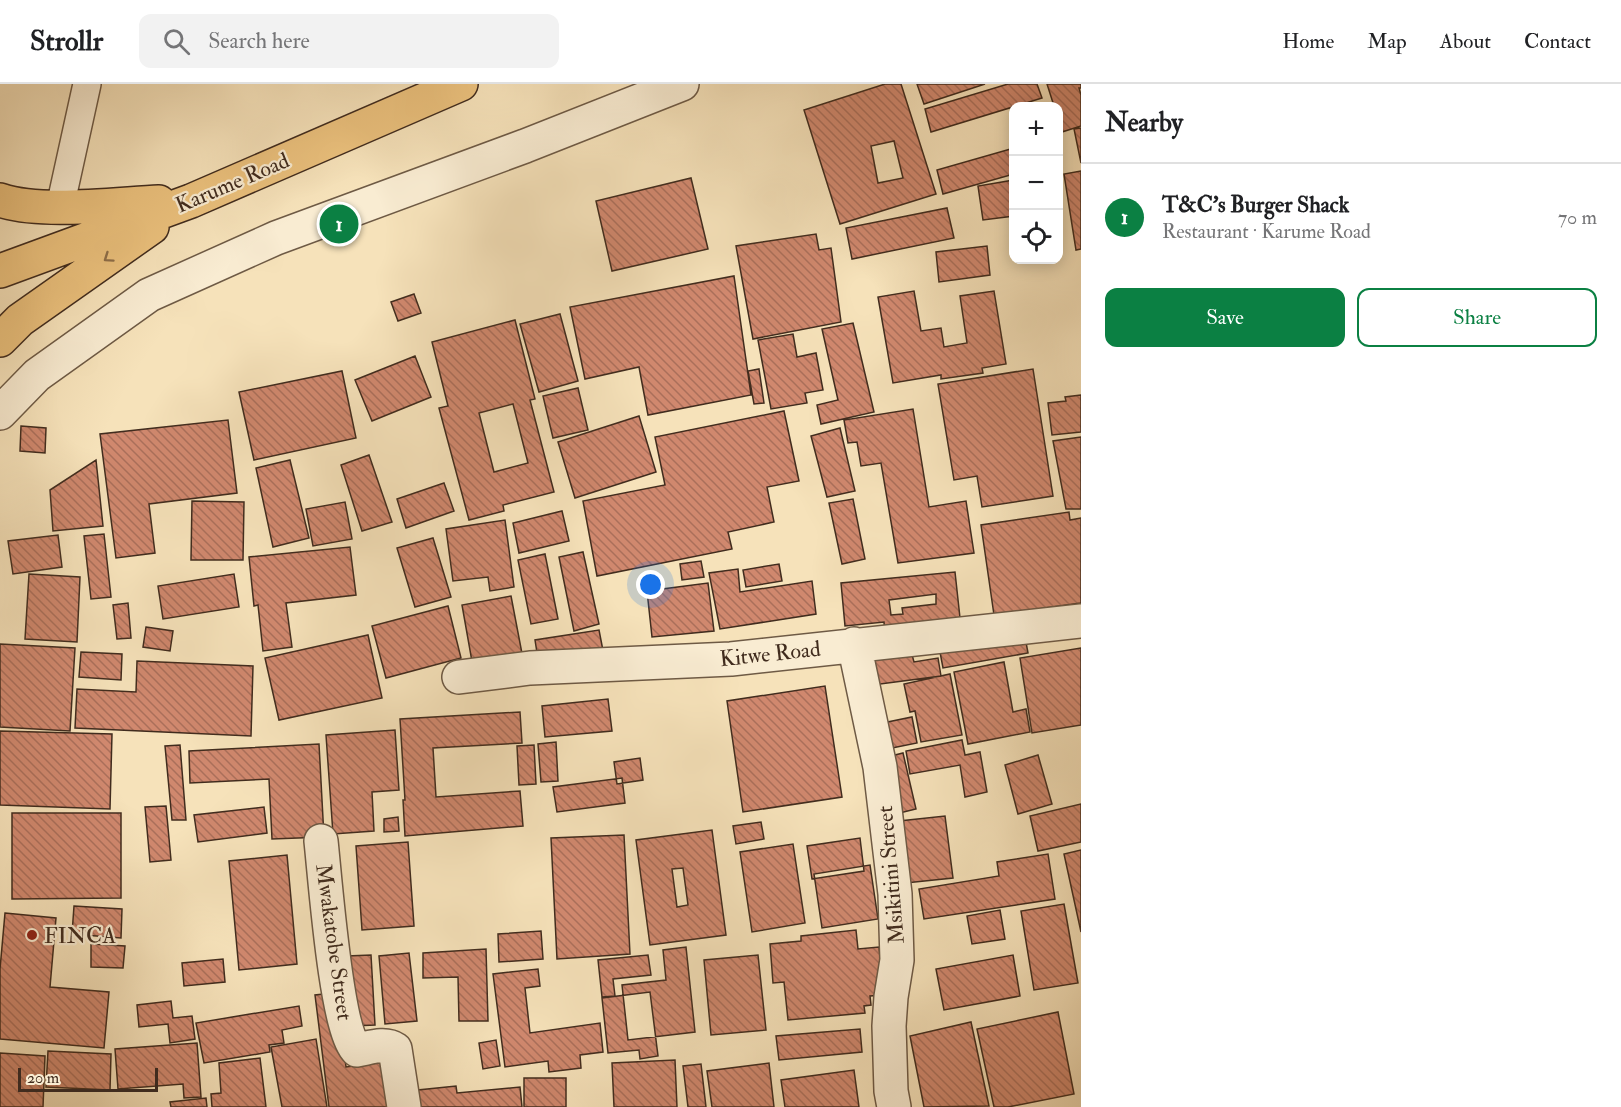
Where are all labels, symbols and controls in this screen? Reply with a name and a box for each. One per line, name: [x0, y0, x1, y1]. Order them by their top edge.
search box: [139, 14, 559, 68]
text: Strollr: [30, 24, 103, 59]
icon: search: [160, 25, 193, 58]
text: Search here: [208, 27, 310, 55]
text: Home: [1282, 28, 1334, 55]
text: Map: [1367, 28, 1407, 55]
text: About: [1440, 28, 1491, 55]
text: Contact: [1524, 28, 1591, 55]
map controls: [1009, 102, 1063, 264]
button: +: [1009, 102, 1063, 156]
text: Nearby: [1105, 107, 1183, 139]
street label: Karume Road: [171, 146, 294, 219]
button: −: [1009, 156, 1063, 210]
text: T&C's Burger Shack: [1162, 191, 1349, 219]
pin: 1: [320, 202, 358, 246]
text: 1: [1121, 205, 1128, 230]
text: 70 m: [1558, 205, 1597, 230]
button: locate: [1009, 210, 1063, 264]
text: Restaurant · Karume Road: [1162, 219, 1371, 244]
one-way arrow: [104, 251, 115, 262]
button: Save: [1105, 288, 1345, 347]
button: Share: [1357, 288, 1597, 347]
your location: [636, 570, 665, 599]
street label: Kitwe Road: [718, 635, 822, 673]
street label: Msikitini Street: [871, 805, 911, 945]
street label: Mwakatobe Street: [309, 862, 359, 1022]
place label: FINCA: [44, 922, 116, 950]
marker: FINCA: [25, 928, 39, 942]
scale bar: [18, 1065, 158, 1092]
text: 20 m: [27, 1068, 59, 1088]

